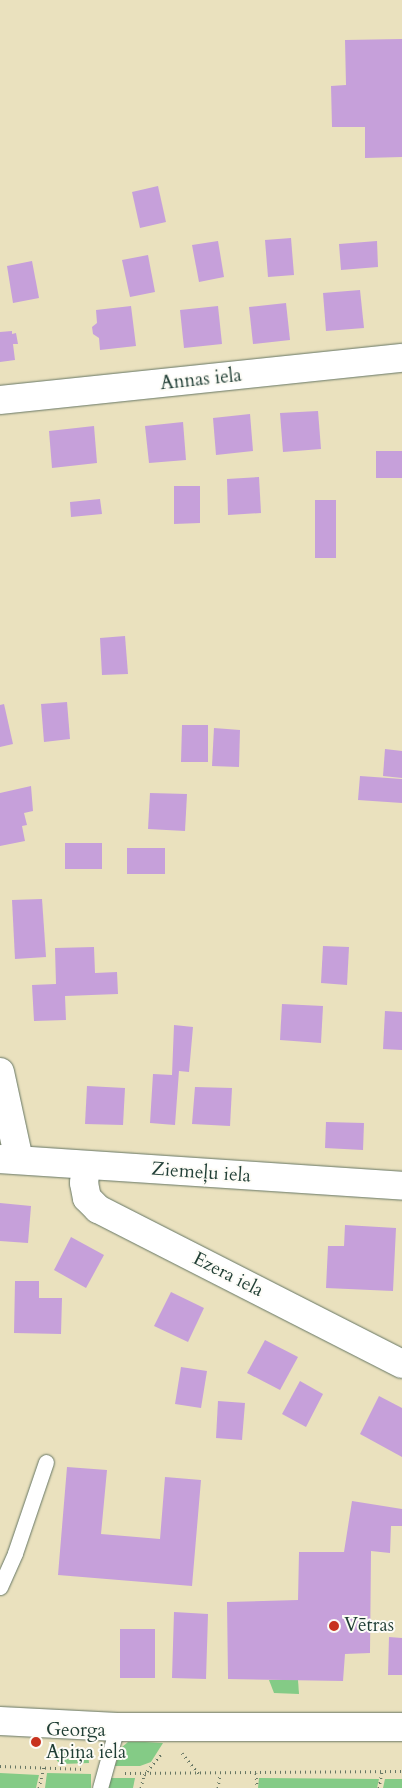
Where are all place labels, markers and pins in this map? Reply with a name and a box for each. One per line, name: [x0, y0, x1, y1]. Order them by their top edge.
place label: Vētras: [344, 1615, 394, 1637]
marker: Vētras: [328, 1620, 340, 1632]
place label: Georga Apiņa iela: [46, 1720, 126, 1764]
marker: Georga Apiņa iela: [30, 1736, 42, 1748]

